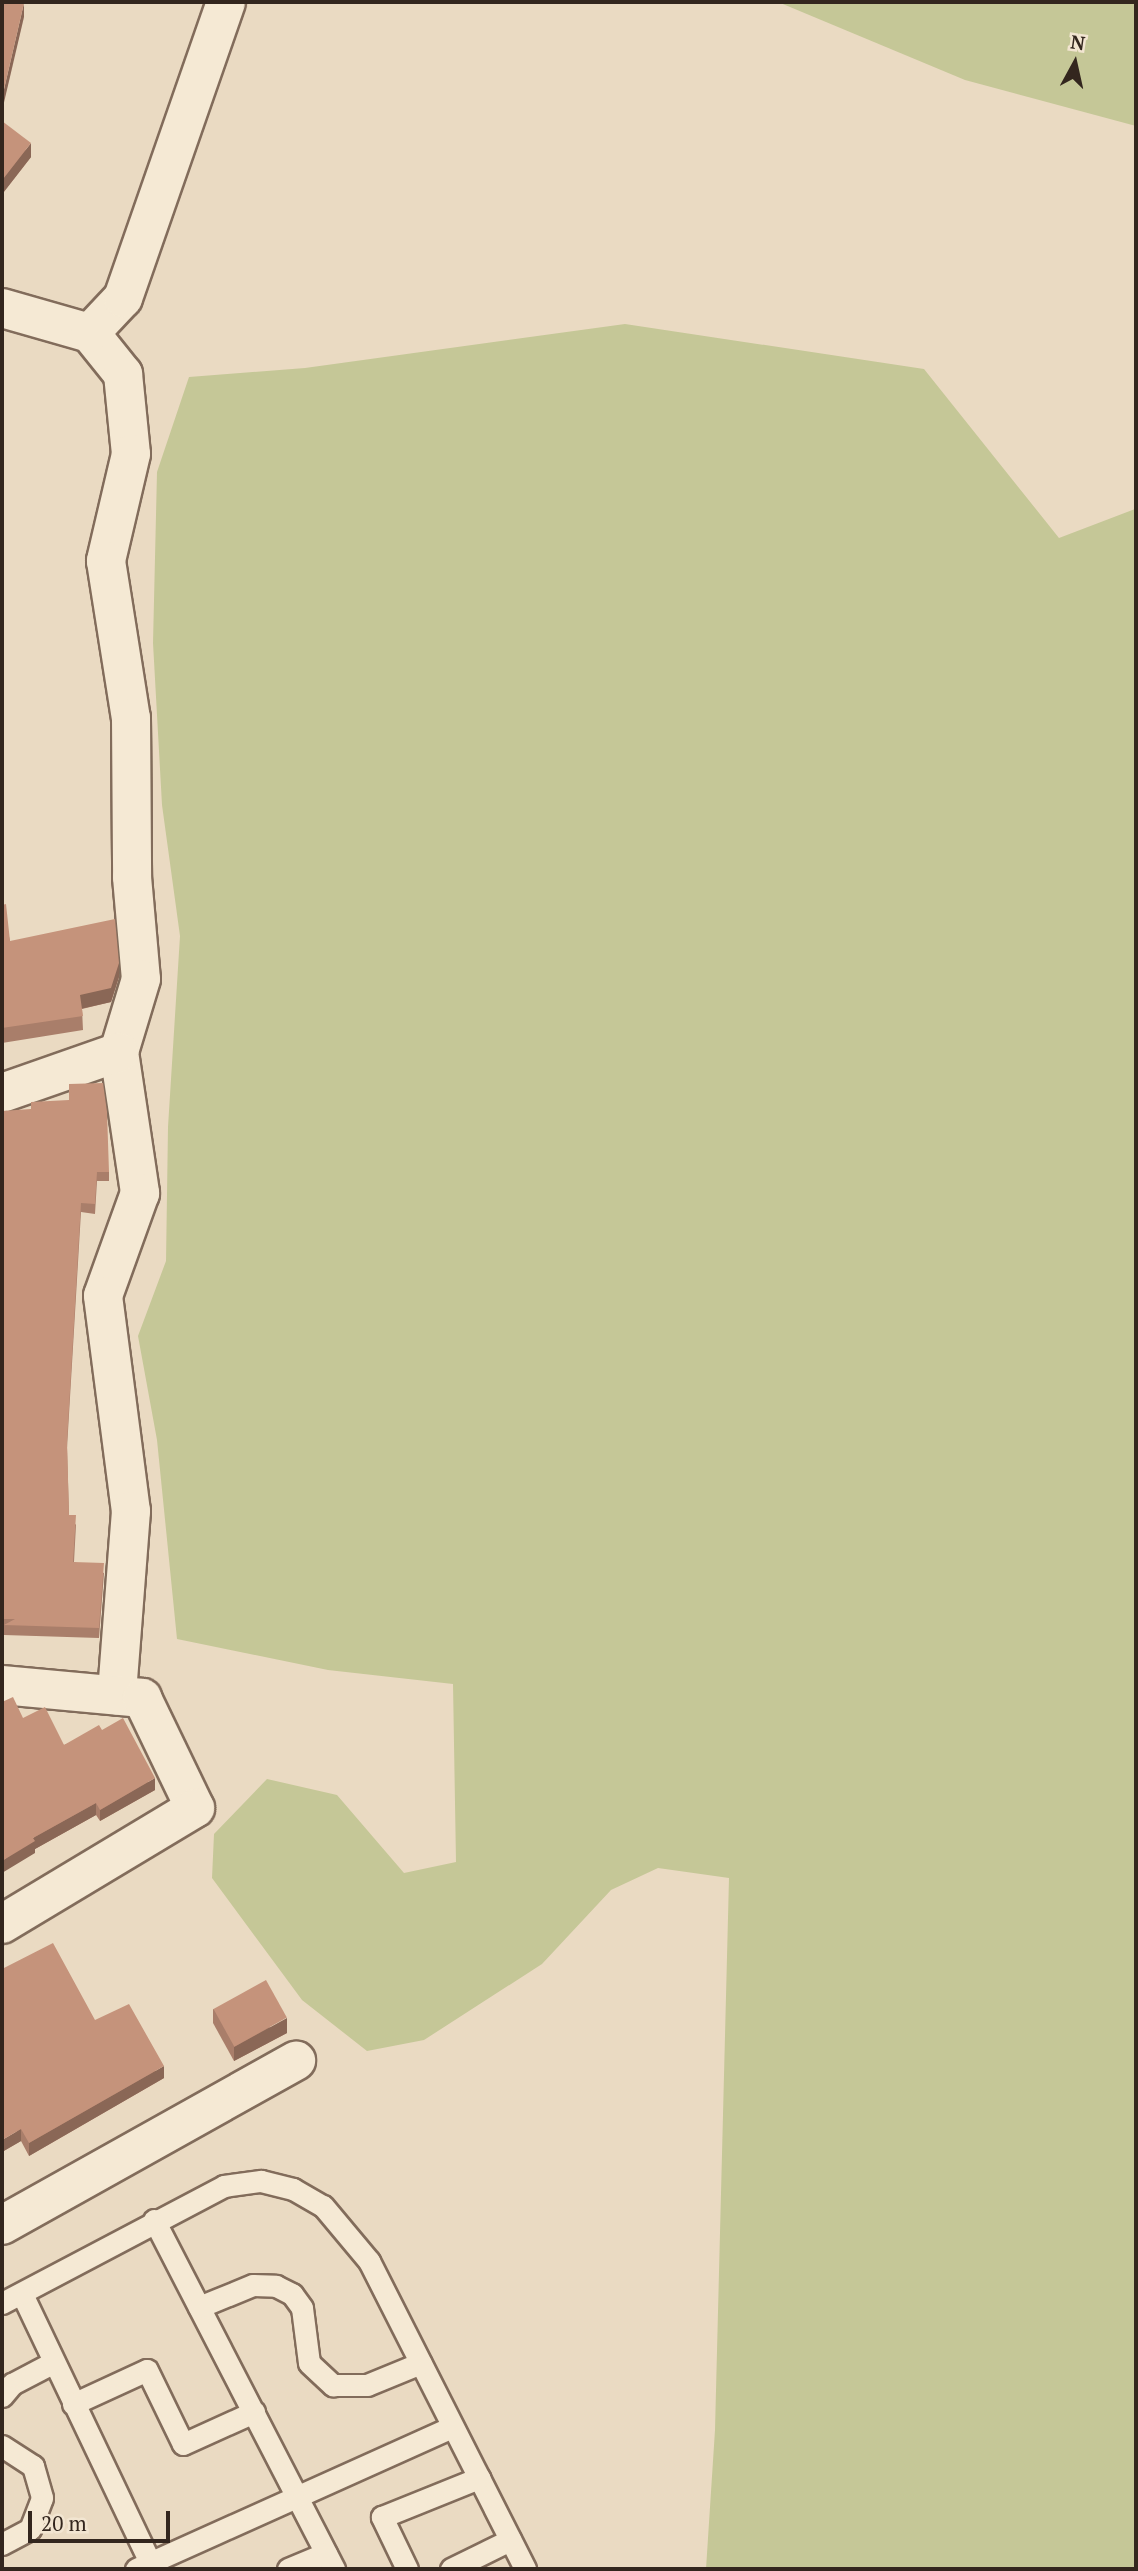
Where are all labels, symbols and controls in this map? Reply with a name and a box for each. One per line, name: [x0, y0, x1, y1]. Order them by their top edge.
north arrow: [1040, 28, 1110, 98]
text: N: [1069, 28, 1087, 55]
scale bar: [32, 2498, 173, 2542]
text: 20 m: [41, 2509, 87, 2537]

